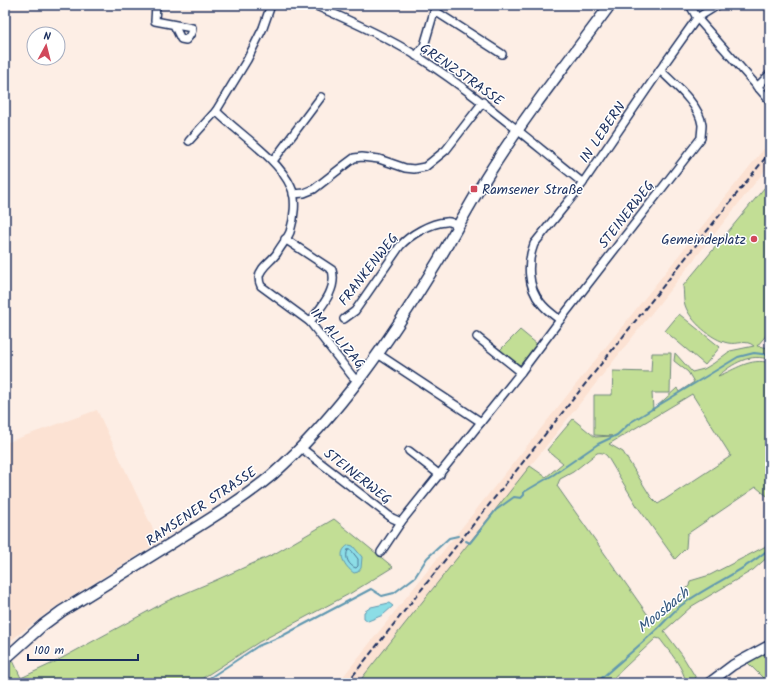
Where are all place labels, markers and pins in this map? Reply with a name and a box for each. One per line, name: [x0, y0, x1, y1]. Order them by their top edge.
place label: Ramsener Straße: [482, 179, 583, 201]
marker: Ramsener Straße: [469, 184, 479, 194]
place label: Gemeindeplatz: [661, 229, 746, 251]
marker: Gemeindeplatz: [749, 234, 759, 244]

